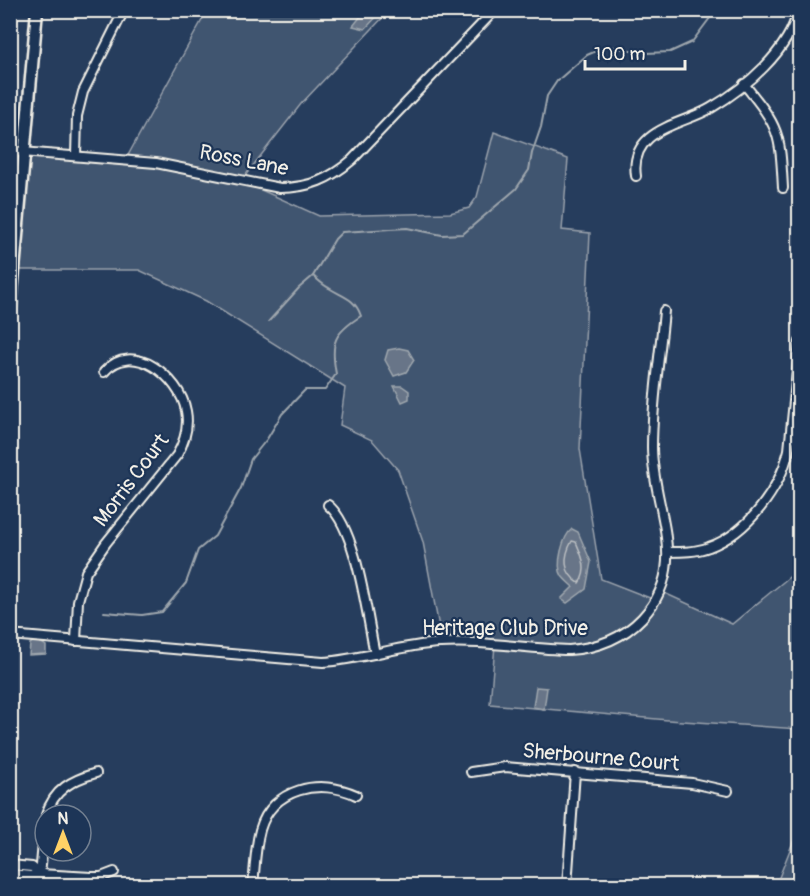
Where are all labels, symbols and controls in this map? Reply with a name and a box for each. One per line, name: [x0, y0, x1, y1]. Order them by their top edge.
scale bar: [585, 33, 686, 71]
text: 100 m: [594, 43, 646, 66]
street label: Ross Lane: [197, 139, 291, 182]
street label: Morris Court: [88, 428, 176, 532]
street label: Heritage Club Drive: [422, 615, 589, 642]
street label: Sherbourne Court: [522, 737, 681, 778]
north arrow: [33, 803, 93, 863]
text: N: [58, 809, 69, 829]

